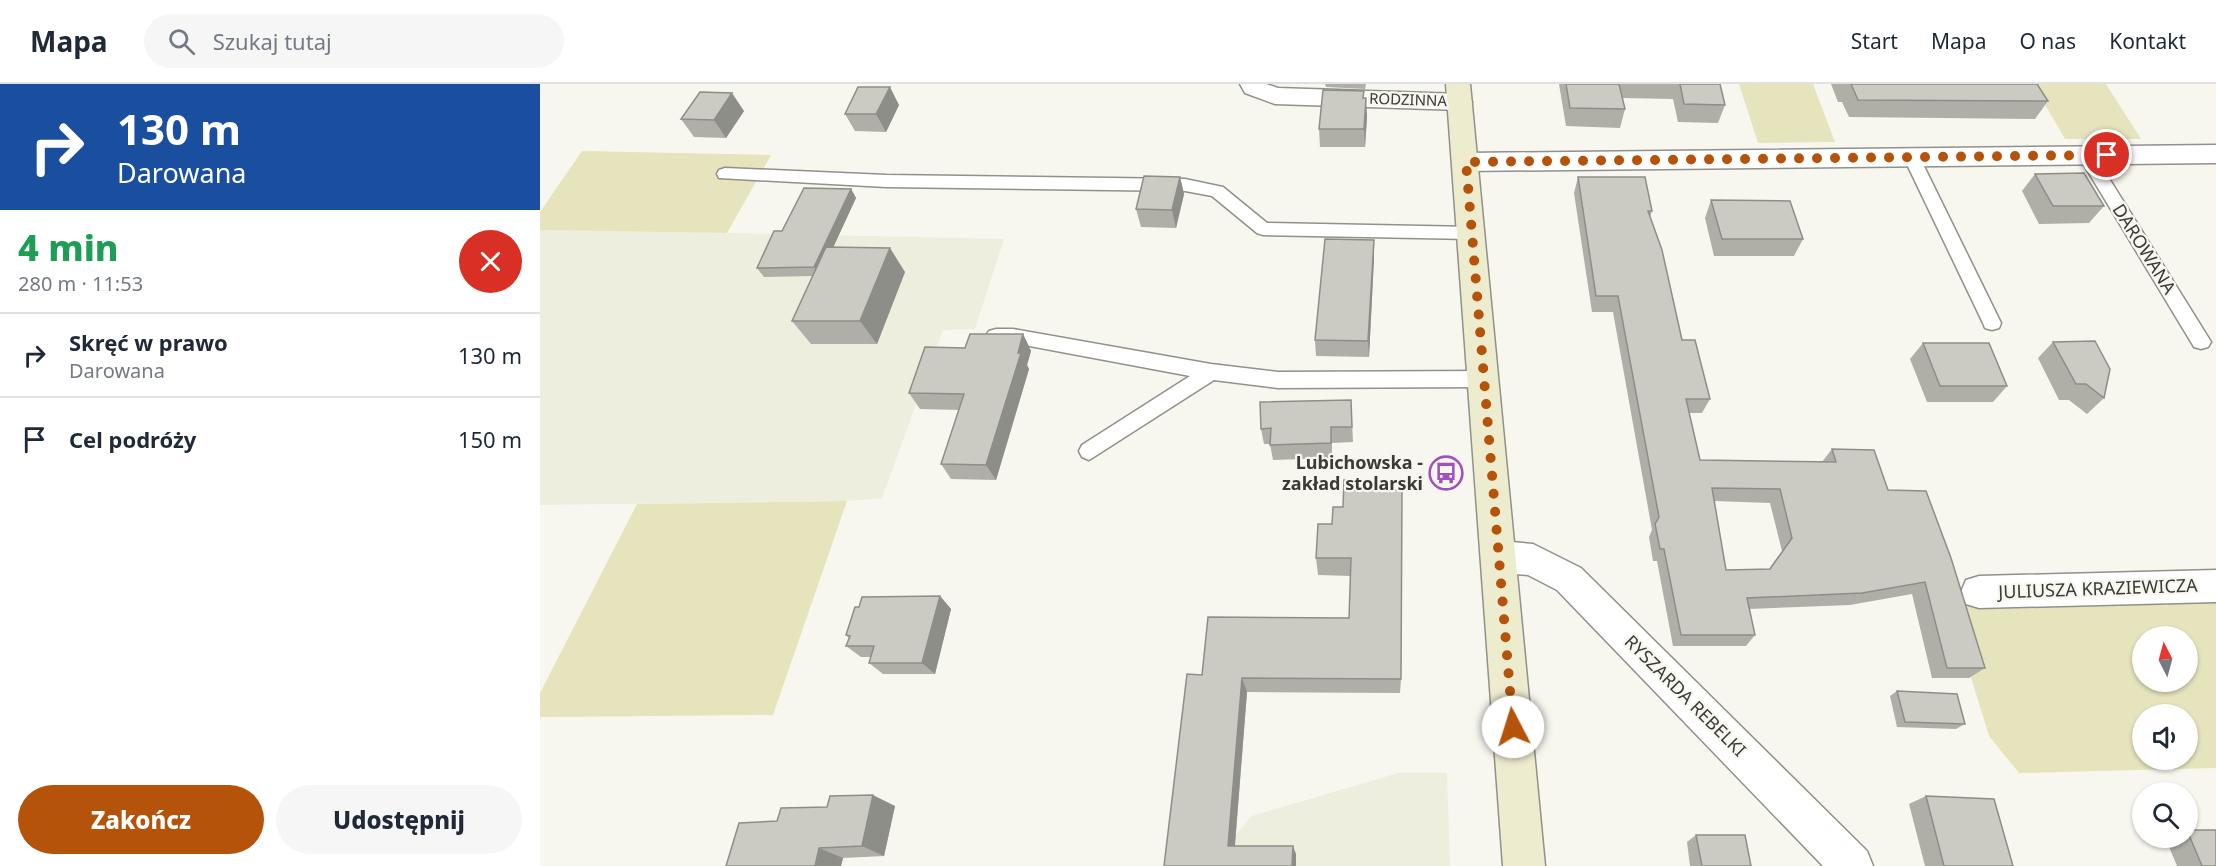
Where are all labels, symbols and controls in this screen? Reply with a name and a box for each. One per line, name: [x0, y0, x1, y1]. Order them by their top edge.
search box: [144, 14, 564, 68]
text: Mapa: [30, 22, 108, 60]
icon: search: [165, 25, 198, 58]
text: Szukaj tutaj: [213, 26, 332, 56]
text: Start: [1851, 27, 1898, 55]
text: Mapa: [1931, 27, 1986, 55]
text: O nas: [2019, 27, 2076, 55]
text: Kontakt: [2109, 27, 2186, 55]
street label: RODZINNA: [1369, 88, 1448, 110]
text: 130 m: [117, 100, 241, 157]
icon: right: [18, 108, 96, 186]
pin: [2081, 129, 2132, 180]
icon: arrive: [2090, 138, 2123, 171]
text: Darowana: [117, 154, 246, 191]
street label: DAROWANA: [2108, 199, 2182, 299]
text: 4 min: [18, 223, 119, 272]
button: close: [459, 230, 522, 293]
text: 280 m · 11:53: [18, 270, 143, 297]
text: Skręć w prawo: [69, 327, 228, 357]
icon: right: [18, 339, 51, 372]
text: 130 m: [458, 340, 522, 370]
text: Darowana: [69, 357, 165, 384]
icon: arrive: [18, 423, 51, 456]
text: Cel podróży: [69, 424, 196, 454]
text: 150 m: [458, 424, 522, 454]
place label: Lubichowska - zakład stolarski: [1282, 450, 1423, 495]
bus stop icon: Lubichowska - zakład stolarski: [1428, 455, 1464, 491]
street label: JULIUSZA KRAZIEWICZA: [1996, 573, 2199, 604]
north arrow: [2132, 626, 2198, 692]
map controls: [2132, 626, 2198, 848]
street label: RYSZARDA REBELKI: [1620, 629, 1752, 761]
position arrow: [1481, 695, 1545, 759]
button: sound: [2132, 704, 2198, 770]
button: search: [2132, 782, 2198, 848]
button: Zakończ: [18, 785, 264, 854]
button: Udostępnij: [276, 785, 522, 854]

